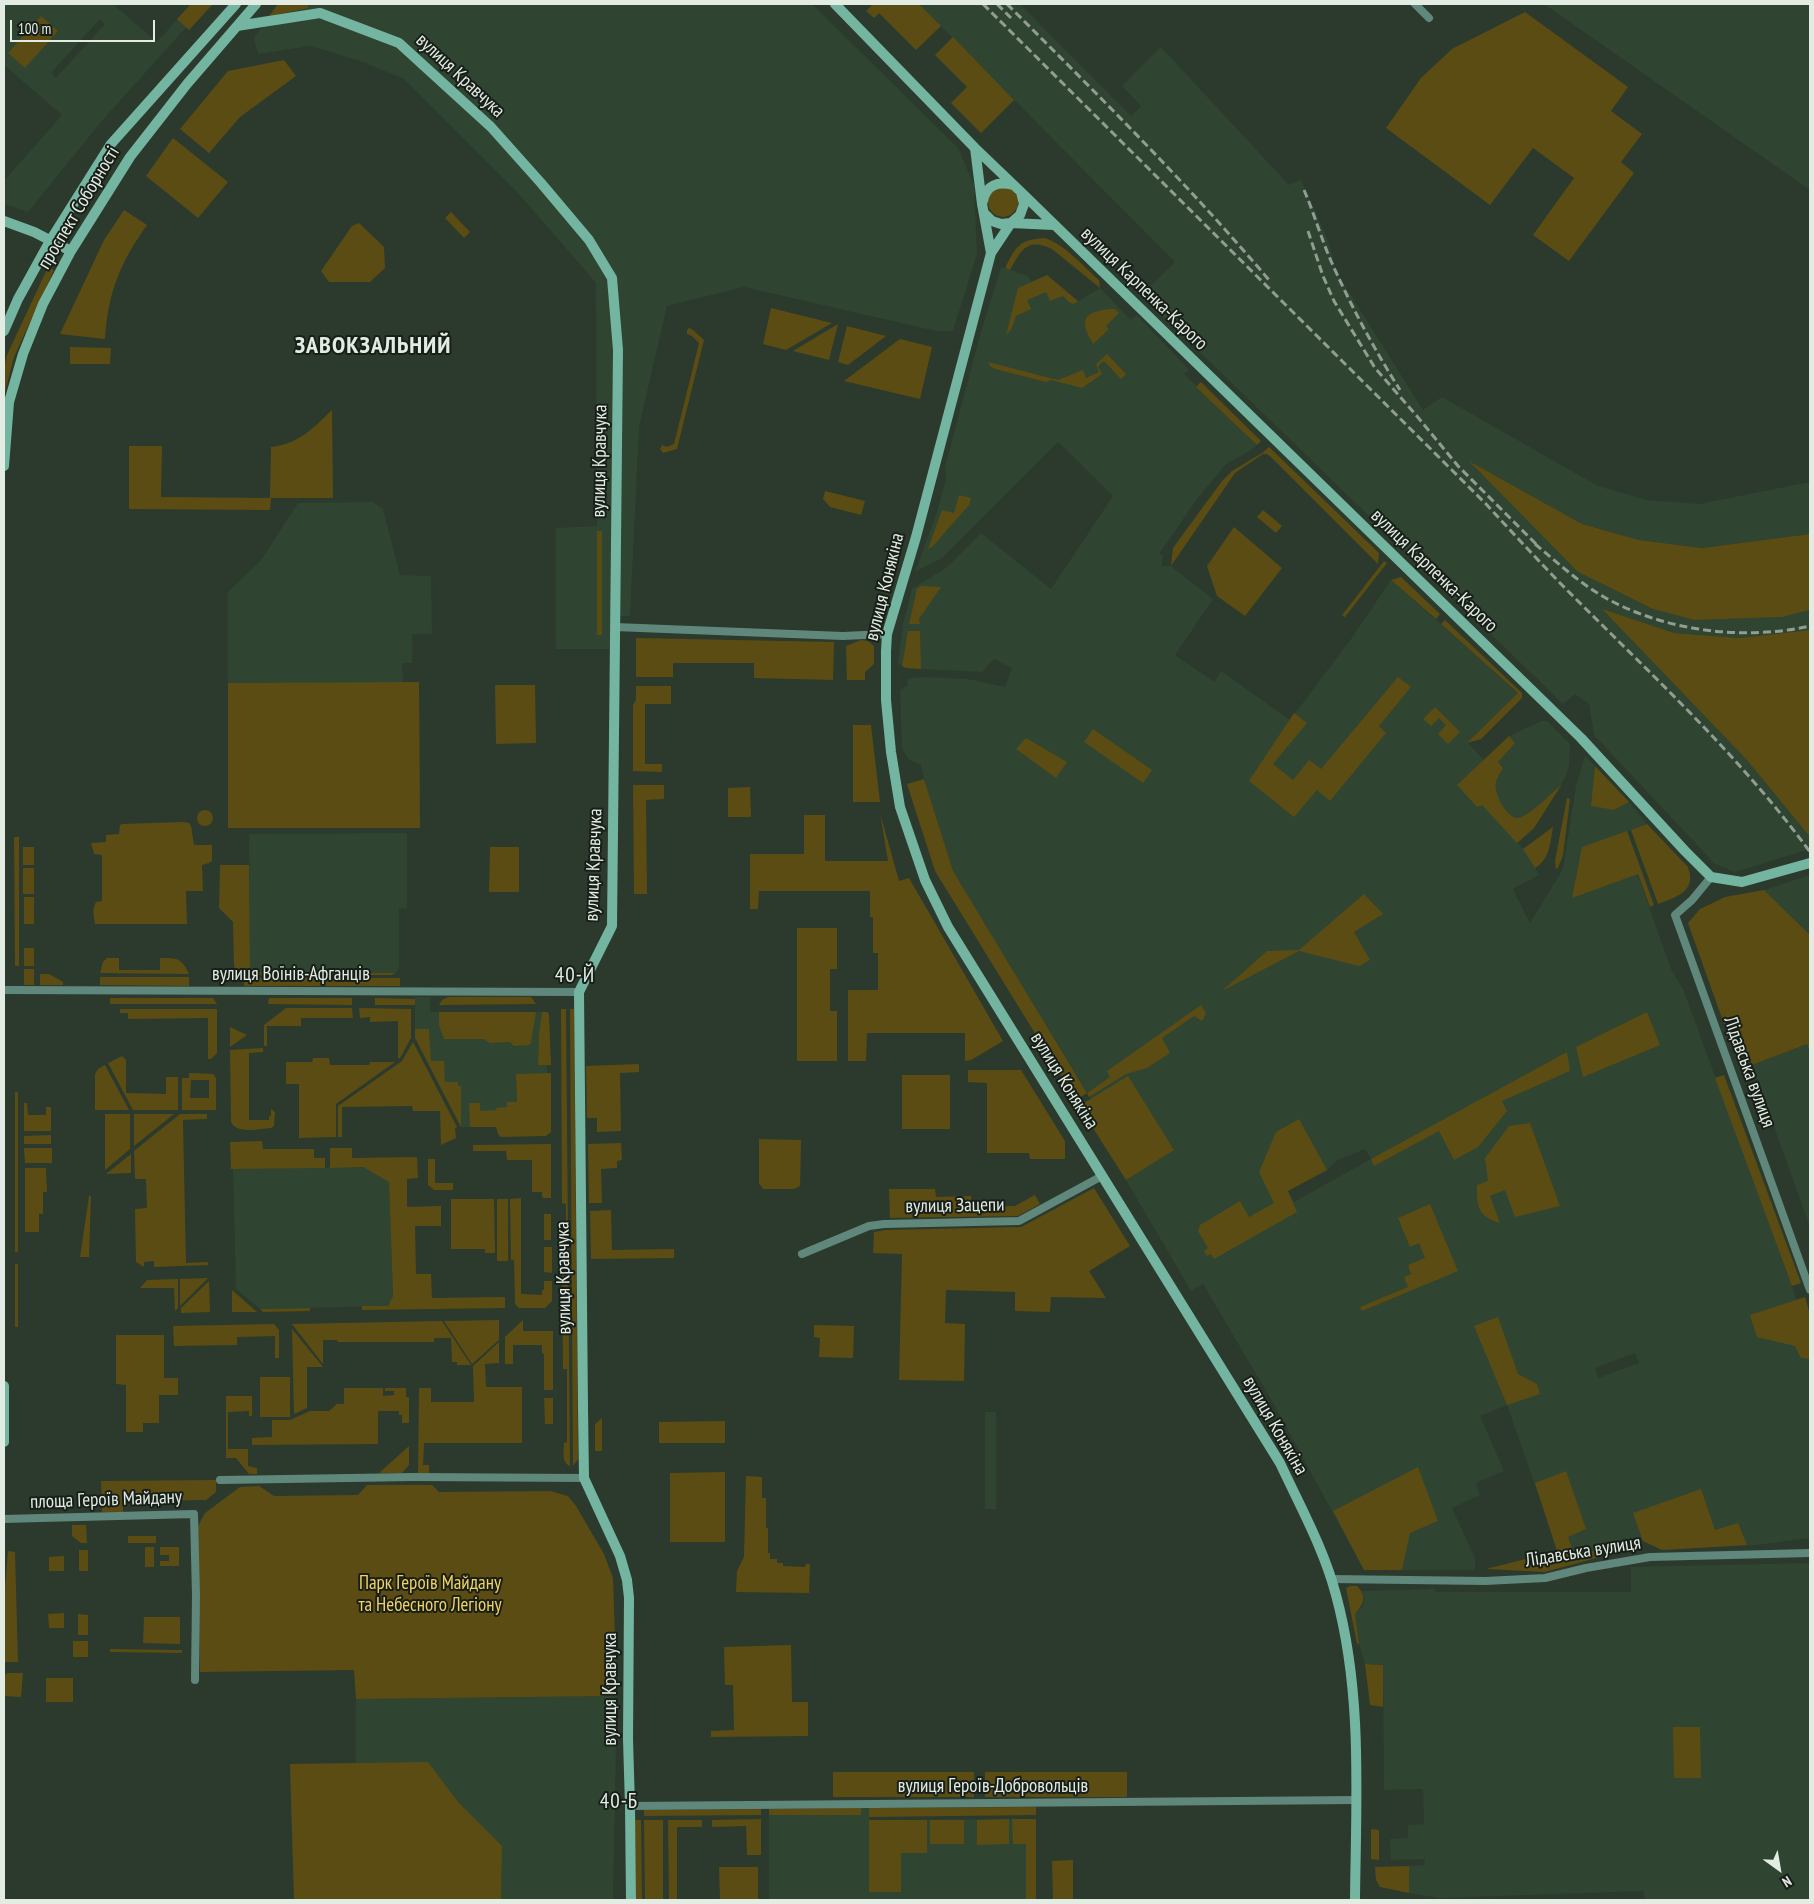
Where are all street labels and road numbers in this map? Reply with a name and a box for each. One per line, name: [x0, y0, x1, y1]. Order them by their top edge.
street label: вулиця Кравчука: [411, 29, 509, 123]
street label: проспект Соборності: [33, 142, 125, 274]
street label: вулиця Карпенка-Карого: [1076, 223, 1212, 355]
street label: вулиця Кравчука: [588, 404, 612, 518]
street label: вулиця Карпенка-Карого: [1366, 505, 1502, 637]
street label: вулиця Конякіна: [861, 531, 909, 643]
street label: вулиця Кравчука: [581, 808, 607, 922]
street label: вулиця Воїнів-Афганців: [212, 964, 370, 986]
street label: Лідавська вулиця: [1718, 1013, 1780, 1131]
street label: вулиця Конякіна: [1025, 1028, 1103, 1134]
street label: вулиця Зацепи: [905, 1194, 1005, 1218]
street label: вулиця Кравчука: [552, 1221, 576, 1335]
street label: вулиця Конякіна: [1238, 1373, 1312, 1479]
street label: площа Героїв Майдану: [30, 1486, 182, 1514]
street label: Лідавська вулиця: [1524, 1532, 1642, 1572]
street label: вулиця Кравчука: [600, 1633, 622, 1745]
street label: вулиця Героїв-Добровольців: [898, 1776, 1088, 1798]

